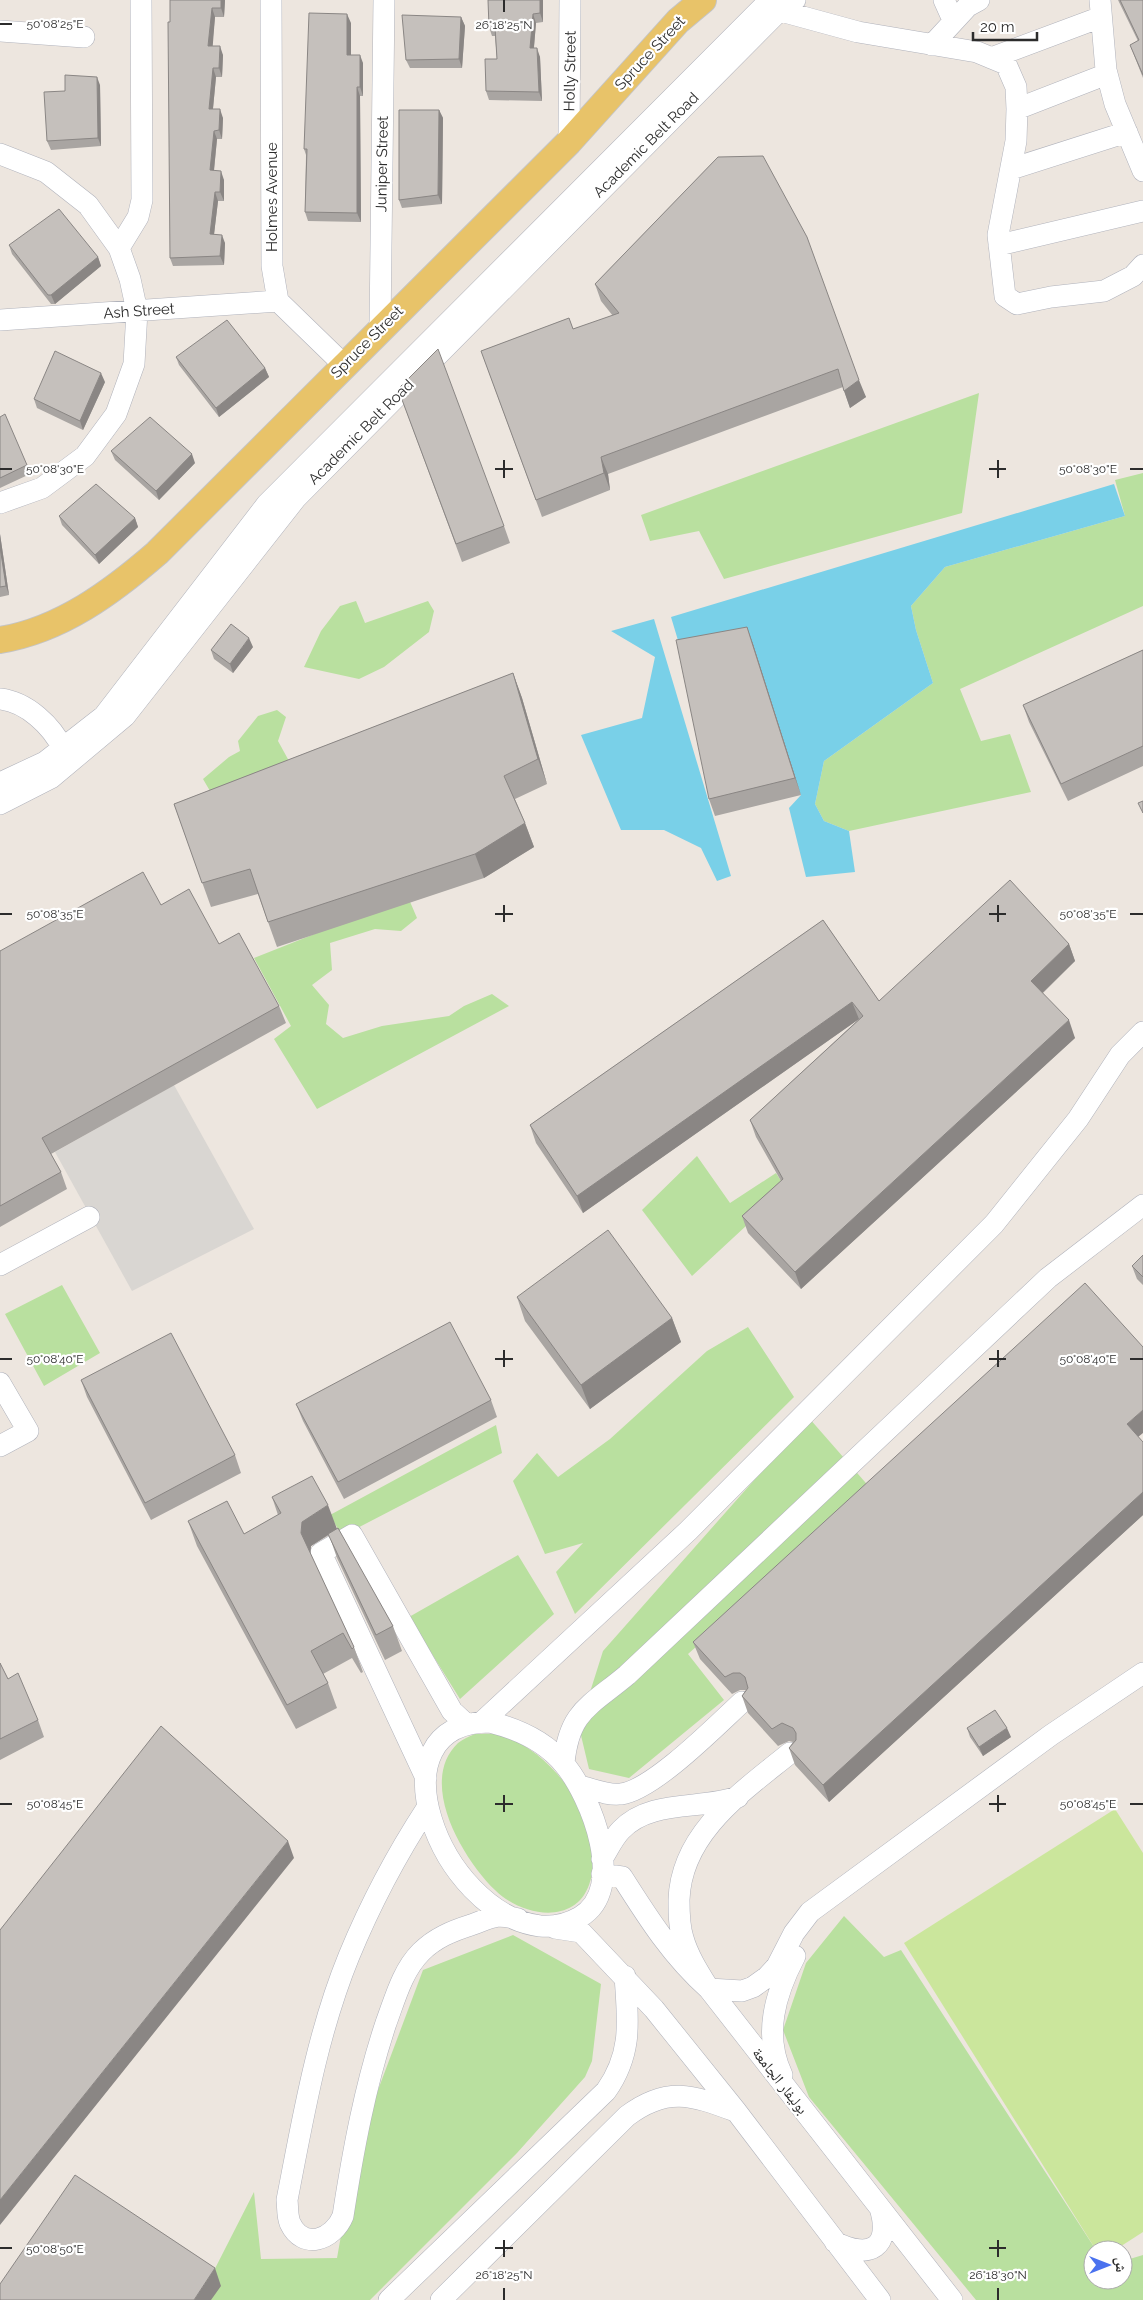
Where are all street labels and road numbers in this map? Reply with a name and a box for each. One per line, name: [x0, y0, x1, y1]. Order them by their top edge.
street label: Spruce Street: [611, 12, 689, 94]
street label: Holly Street: [560, 30, 580, 112]
street label: Academic Belt Road: [590, 89, 702, 201]
street label: Juniper Street: [372, 116, 392, 212]
street label: Holmes Avenue: [263, 142, 281, 252]
street label: Ash Street: [103, 300, 175, 322]
street label: Spruce Street: [327, 302, 407, 382]
street label: Academic Belt Road: [305, 376, 417, 488]
street label: بوليفار الجامعة: [748, 2044, 812, 2118]

